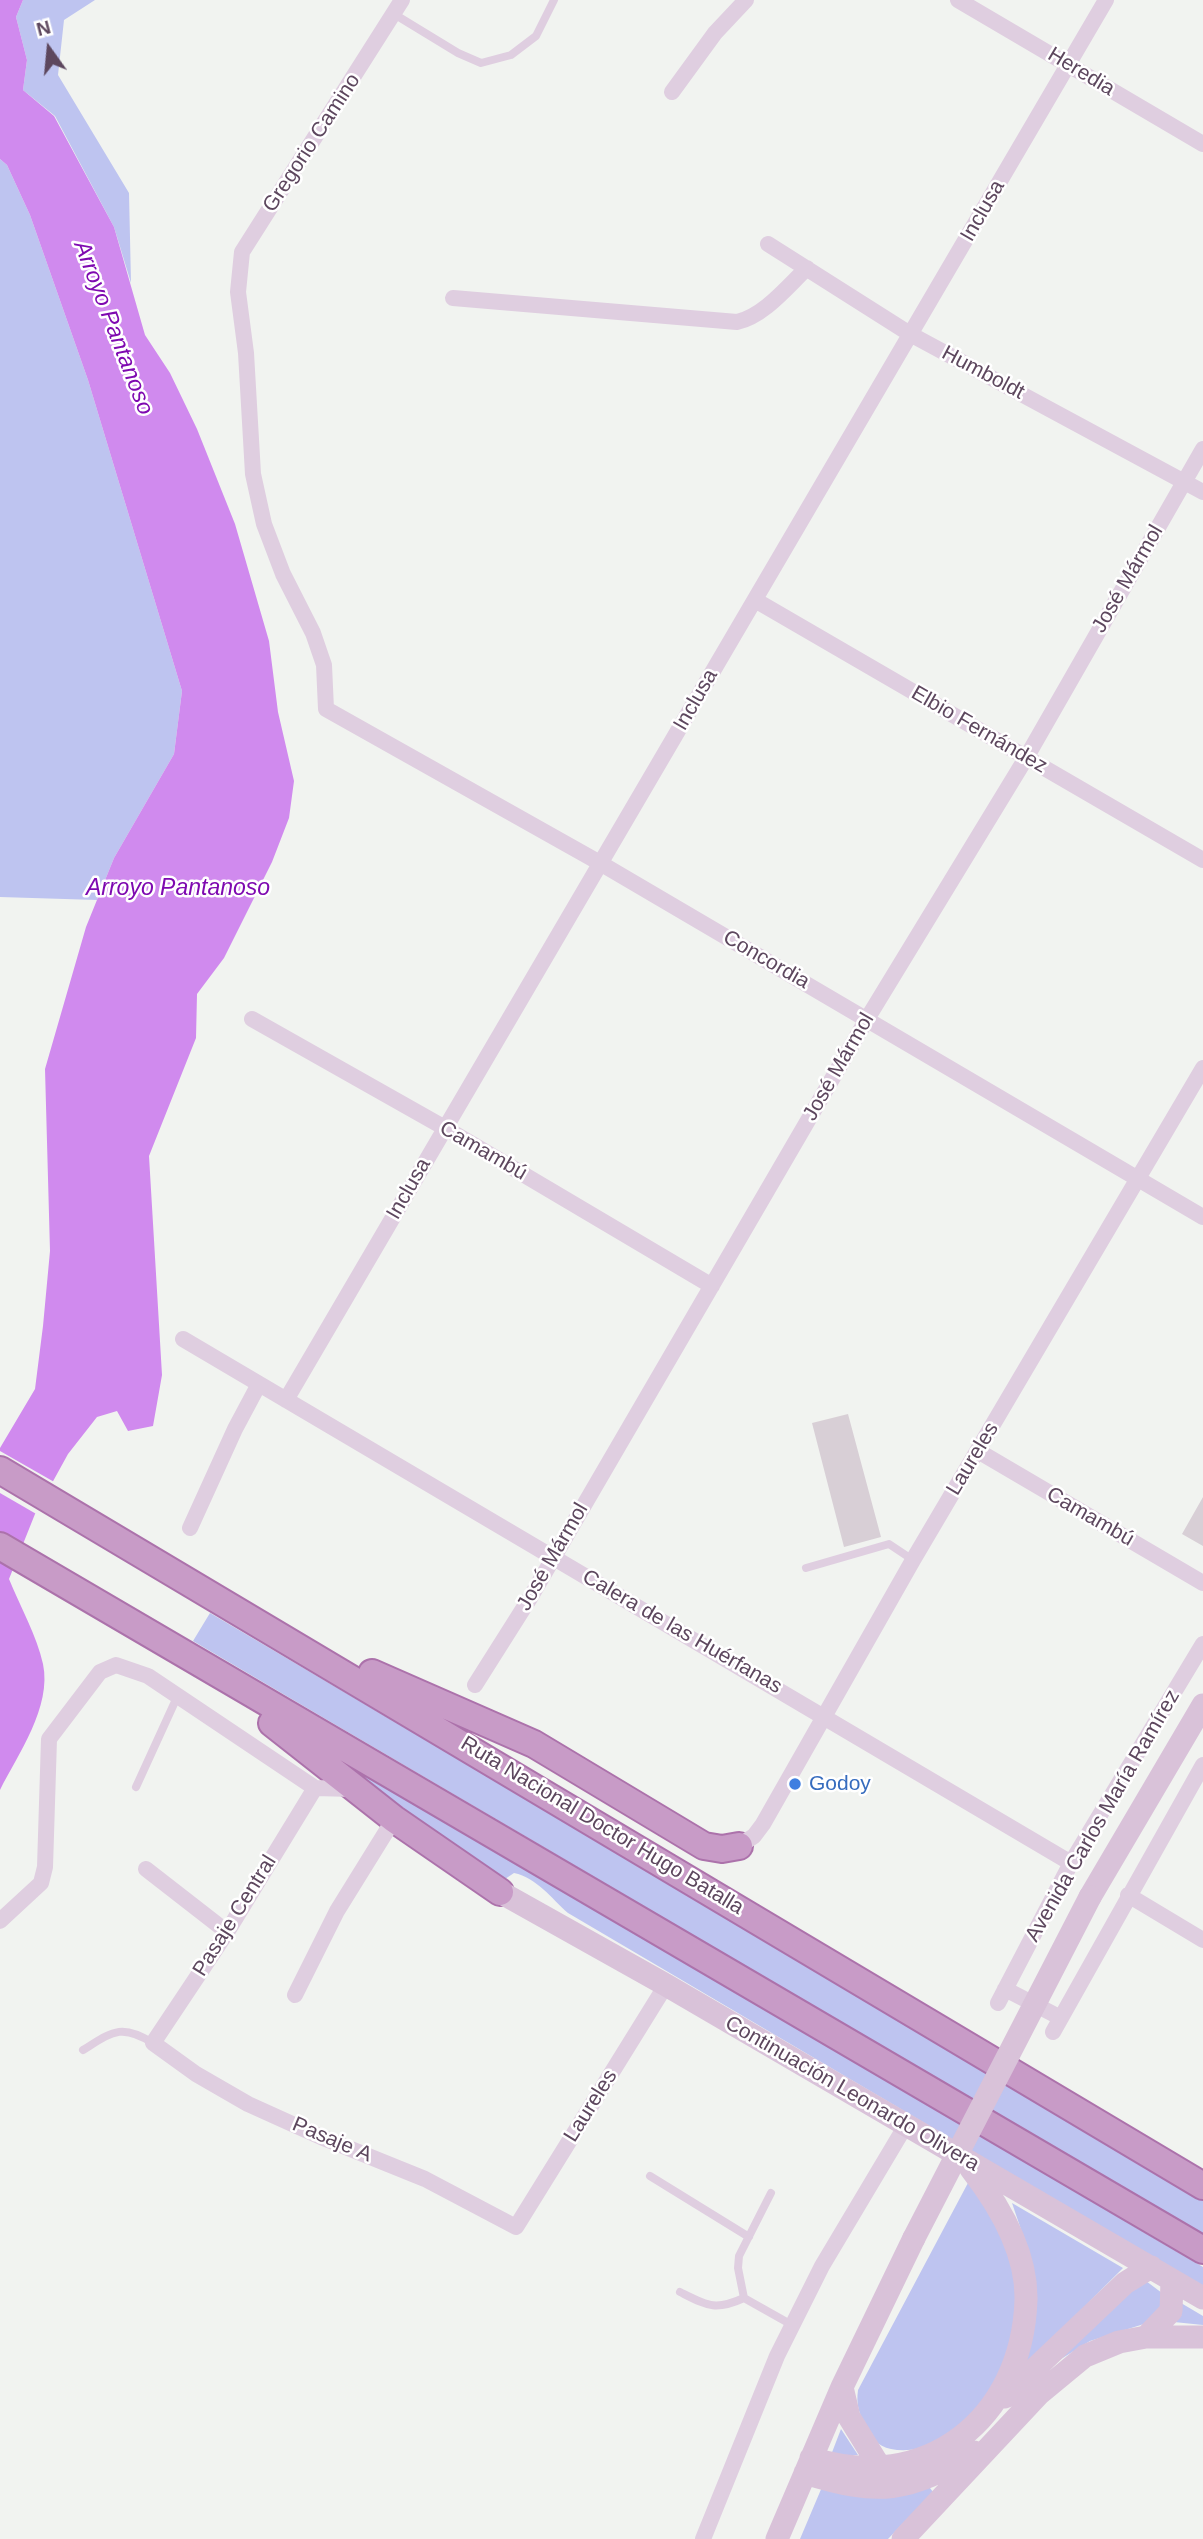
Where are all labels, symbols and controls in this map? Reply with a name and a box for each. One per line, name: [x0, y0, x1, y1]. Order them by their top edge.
north arrow: [14, 14, 84, 84]
text: N: [34, 16, 53, 40]
street label: Heredia: [1043, 42, 1119, 102]
street label: Gregorio Camino: [258, 69, 366, 217]
street label: Inclusa: [955, 176, 1011, 246]
water label: Arroyo Pantanoso: [67, 237, 159, 419]
street label: Humboldt: [937, 341, 1029, 405]
street label: José Mármol: [1087, 521, 1169, 637]
street label: Inclusa: [668, 665, 724, 735]
street label: Elbio Fernández: [906, 681, 1052, 779]
water label: Arroyo Pantanoso: [86, 875, 270, 903]
street label: Concordia: [718, 925, 814, 995]
street label: José Mármol: [798, 1009, 880, 1125]
street label: Camambú: [435, 1116, 531, 1186]
street label: Inclusa: [381, 1154, 437, 1224]
street label: Laureles: [941, 1418, 1005, 1500]
street label: Camambú: [1042, 1482, 1138, 1552]
street label: José Mármol: [512, 1499, 594, 1615]
street label: Calera de las Huérfanas: [578, 1564, 786, 1700]
street label: Avenida Carlos María Ramírez: [1020, 1686, 1186, 1946]
street label: Ruta Nacional Doctor Hugo Batalla: [456, 1731, 748, 1921]
place label: Godoy: [809, 1771, 871, 1797]
marker: Godoy: [787, 1776, 803, 1792]
street label: Pasaje Central: [188, 1851, 282, 1981]
street label: Continuación Leonardo Olivera: [720, 2011, 984, 2177]
street label: Laureles: [559, 2065, 623, 2147]
street label: Pasaje A: [288, 2112, 376, 2168]

